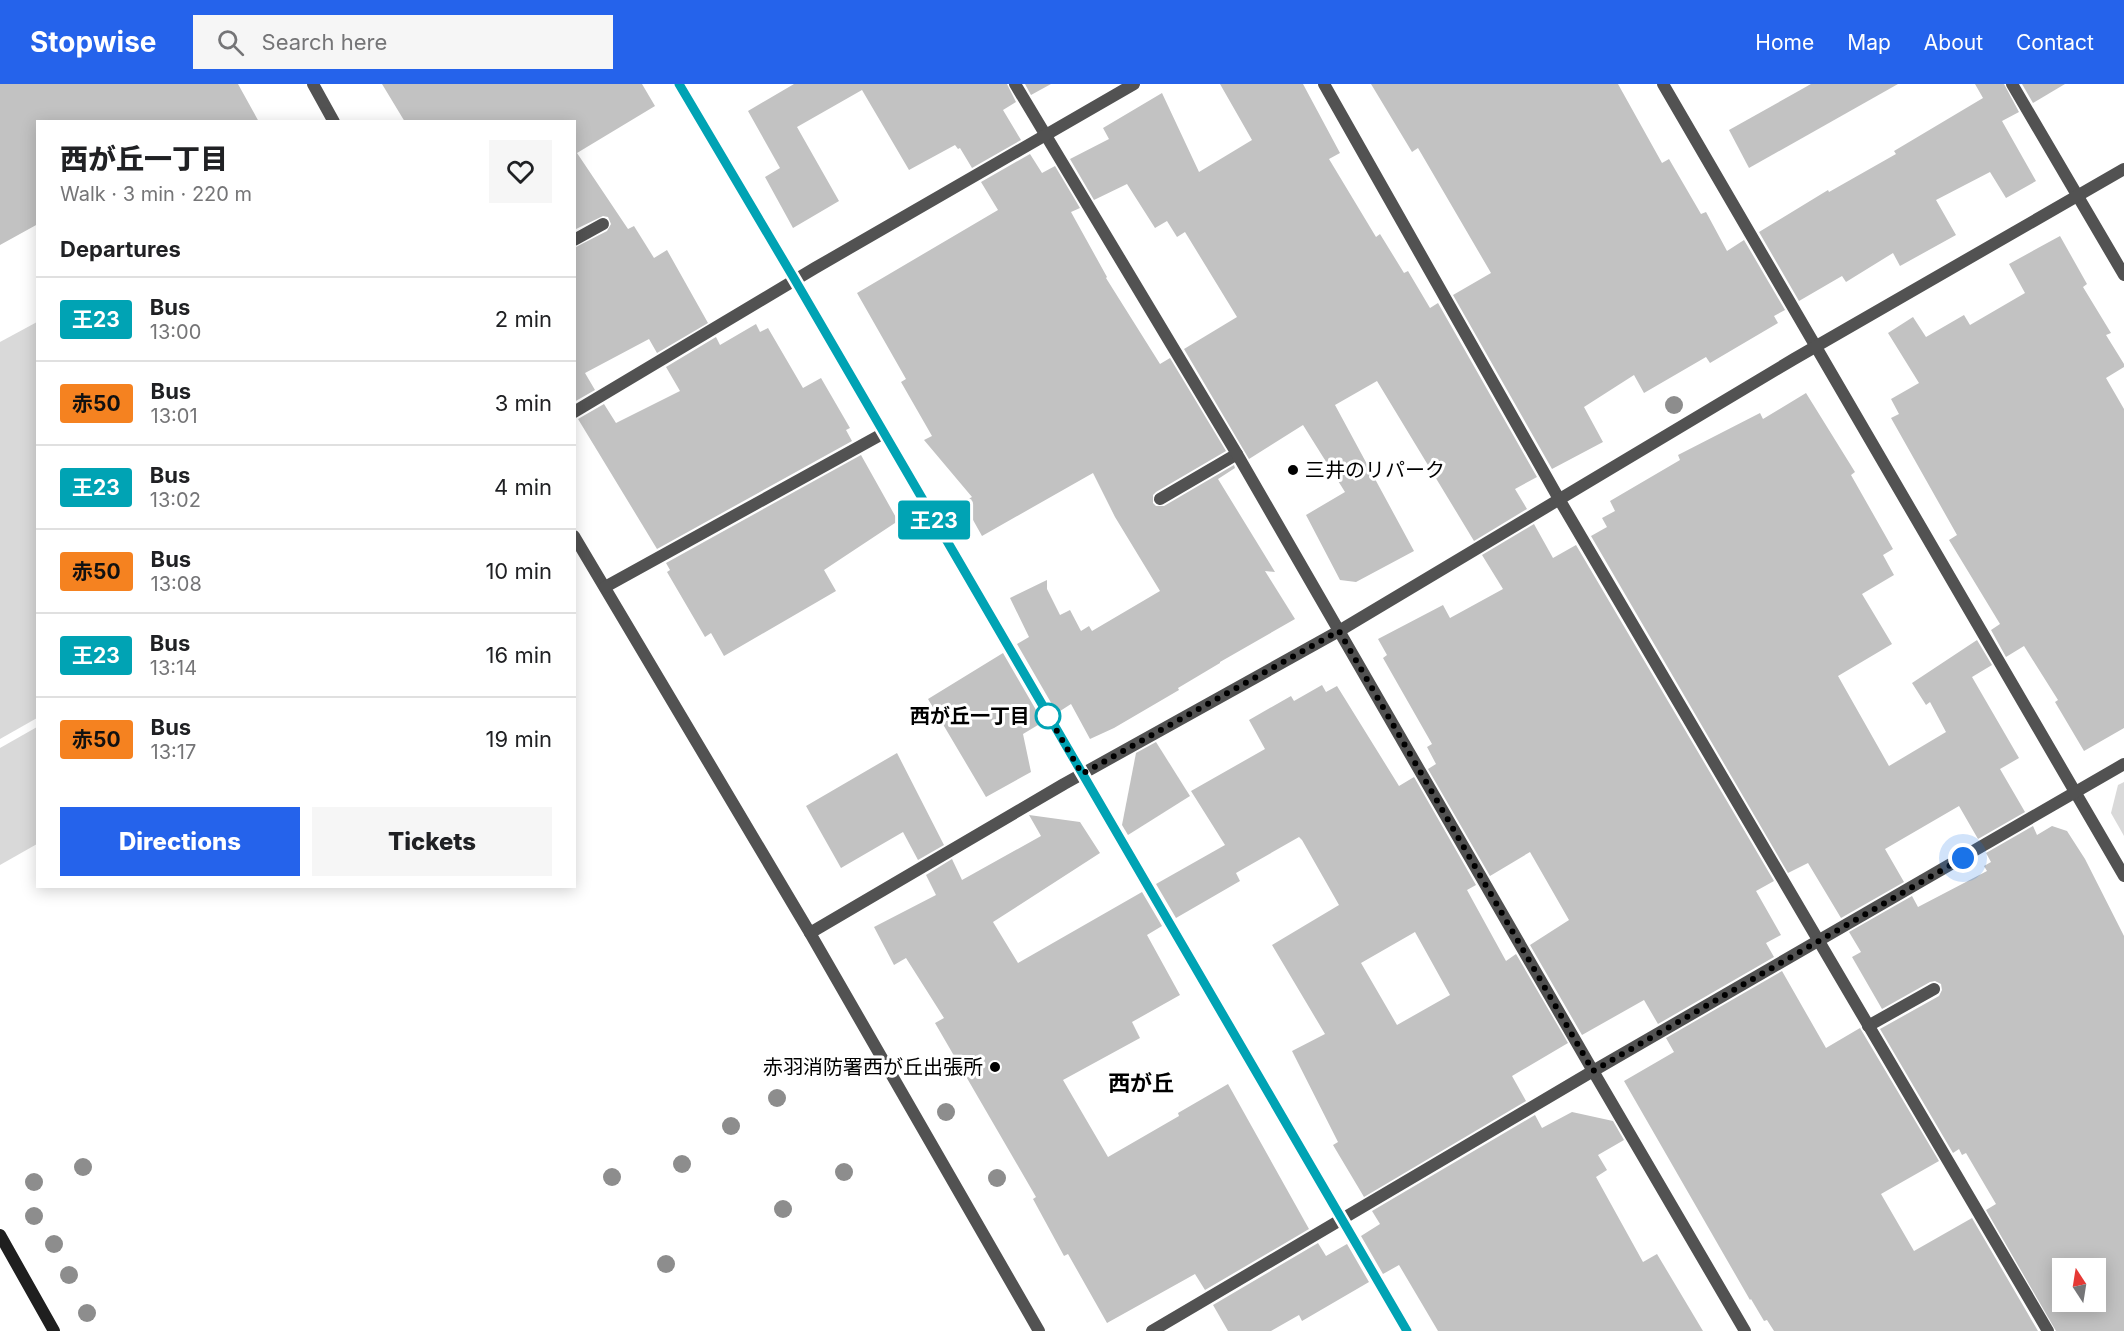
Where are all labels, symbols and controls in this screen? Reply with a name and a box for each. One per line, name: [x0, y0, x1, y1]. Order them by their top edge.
search box: [193, 15, 613, 69]
text: Stopwise: [30, 25, 157, 59]
icon: search: [214, 26, 247, 59]
text: Search here: [262, 29, 387, 55]
text: Home: [1755, 30, 1814, 55]
text: Map: [1847, 30, 1891, 55]
text: About: [1924, 30, 1983, 55]
text: Contact: [2016, 30, 2094, 55]
button: heart: [489, 140, 552, 203]
text: 西が丘一丁目: [60, 142, 228, 176]
text: Walk · 3 min · 220 m: [60, 182, 252, 206]
text: Departures: [60, 236, 181, 262]
text: Bus: [150, 294, 190, 320]
text: 2 min: [495, 306, 552, 332]
text: 王23: [72, 307, 120, 332]
text: 13:00: [150, 320, 201, 344]
text: Bus: [151, 378, 191, 404]
text: 3 min: [495, 390, 552, 416]
text: 赤50: [72, 391, 121, 416]
text: 13:01: [151, 404, 198, 428]
place label: 三井のリパーク: [1305, 458, 1445, 482]
text: Bus: [150, 462, 190, 488]
marker: 三井のリパーク: [1286, 463, 1300, 477]
text: 4 min: [494, 474, 552, 500]
text: 王23: [72, 475, 120, 500]
text: 13:02: [150, 488, 201, 512]
line badge: 王23: [900, 500, 968, 540]
text: 王23: [910, 508, 958, 533]
text: Bus: [151, 546, 191, 572]
text: 10 min: [485, 558, 552, 584]
text: 赤50: [72, 559, 121, 584]
text: 13:08: [151, 572, 202, 596]
text: Bus: [150, 630, 190, 656]
text: 16 min: [486, 642, 552, 668]
text: 王23: [72, 643, 120, 668]
text: 13:14: [150, 656, 197, 680]
marker: 西が丘一丁目: [1035, 703, 1061, 729]
place label: 西が丘一丁目: [910, 704, 1030, 728]
text: Bus: [151, 714, 191, 740]
text: 19 min: [486, 726, 552, 752]
text: 赤50: [72, 727, 121, 752]
text: 13:17: [151, 740, 196, 764]
button: Directions: [60, 807, 300, 876]
button: Tickets: [312, 807, 552, 876]
your location: [1948, 843, 1978, 873]
place label: 赤羽消防署西が丘出張所: [763, 1055, 983, 1079]
marker: 赤羽消防署西が丘出張所: [988, 1060, 1002, 1074]
district label: 西が丘: [1108, 1070, 1174, 1096]
north arrow: [2052, 1258, 2106, 1312]
map controls: [2052, 1258, 2106, 1312]

